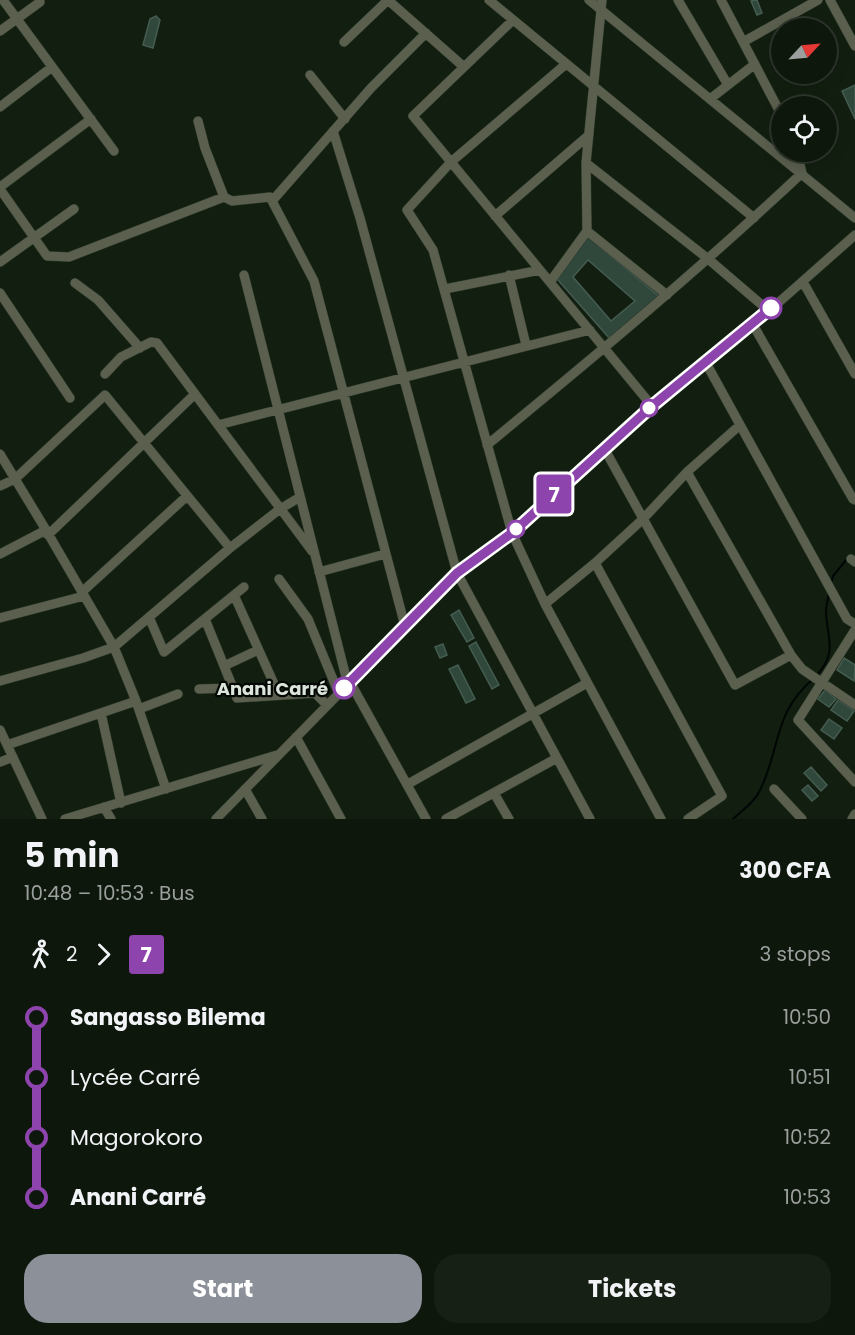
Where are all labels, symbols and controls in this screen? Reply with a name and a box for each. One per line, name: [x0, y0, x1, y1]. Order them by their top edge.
north arrow: [771, 18, 837, 84]
map controls: [771, 18, 837, 162]
button: locate: [771, 96, 837, 162]
unlabelled marker: [760, 297, 782, 319]
unlabelled marker: [640, 399, 658, 417]
line badge: 7: [534, 474, 574, 514]
text: 7: [548, 480, 560, 509]
unlabelled marker: [507, 520, 525, 538]
place label: Anani Carré: [217, 676, 328, 701]
marker: Anani Carré: [333, 677, 355, 699]
text: 5 min: [24, 832, 119, 879]
text: 300 CFA: [739, 855, 831, 886]
text: 10:48 – 10:53 · Bus: [24, 879, 195, 907]
icon: walk: [24, 938, 57, 971]
icon: forward: [87, 938, 120, 971]
text: 2: [66, 940, 78, 968]
text: 7: [141, 940, 152, 969]
text: 3 stops: [759, 940, 831, 968]
text: Sangasso Bilema: [70, 1002, 266, 1033]
text: 10:50: [783, 1003, 831, 1031]
text: Lycée Carré: [70, 1062, 200, 1093]
text: 10:51: [789, 1063, 831, 1091]
text: Magorokoro: [70, 1122, 203, 1153]
text: 10:52: [784, 1123, 831, 1151]
text: Anani Carré: [70, 1182, 206, 1213]
text: 10:53: [783, 1183, 831, 1211]
button: Start: [24, 1254, 422, 1323]
button: Tickets: [434, 1254, 831, 1323]

